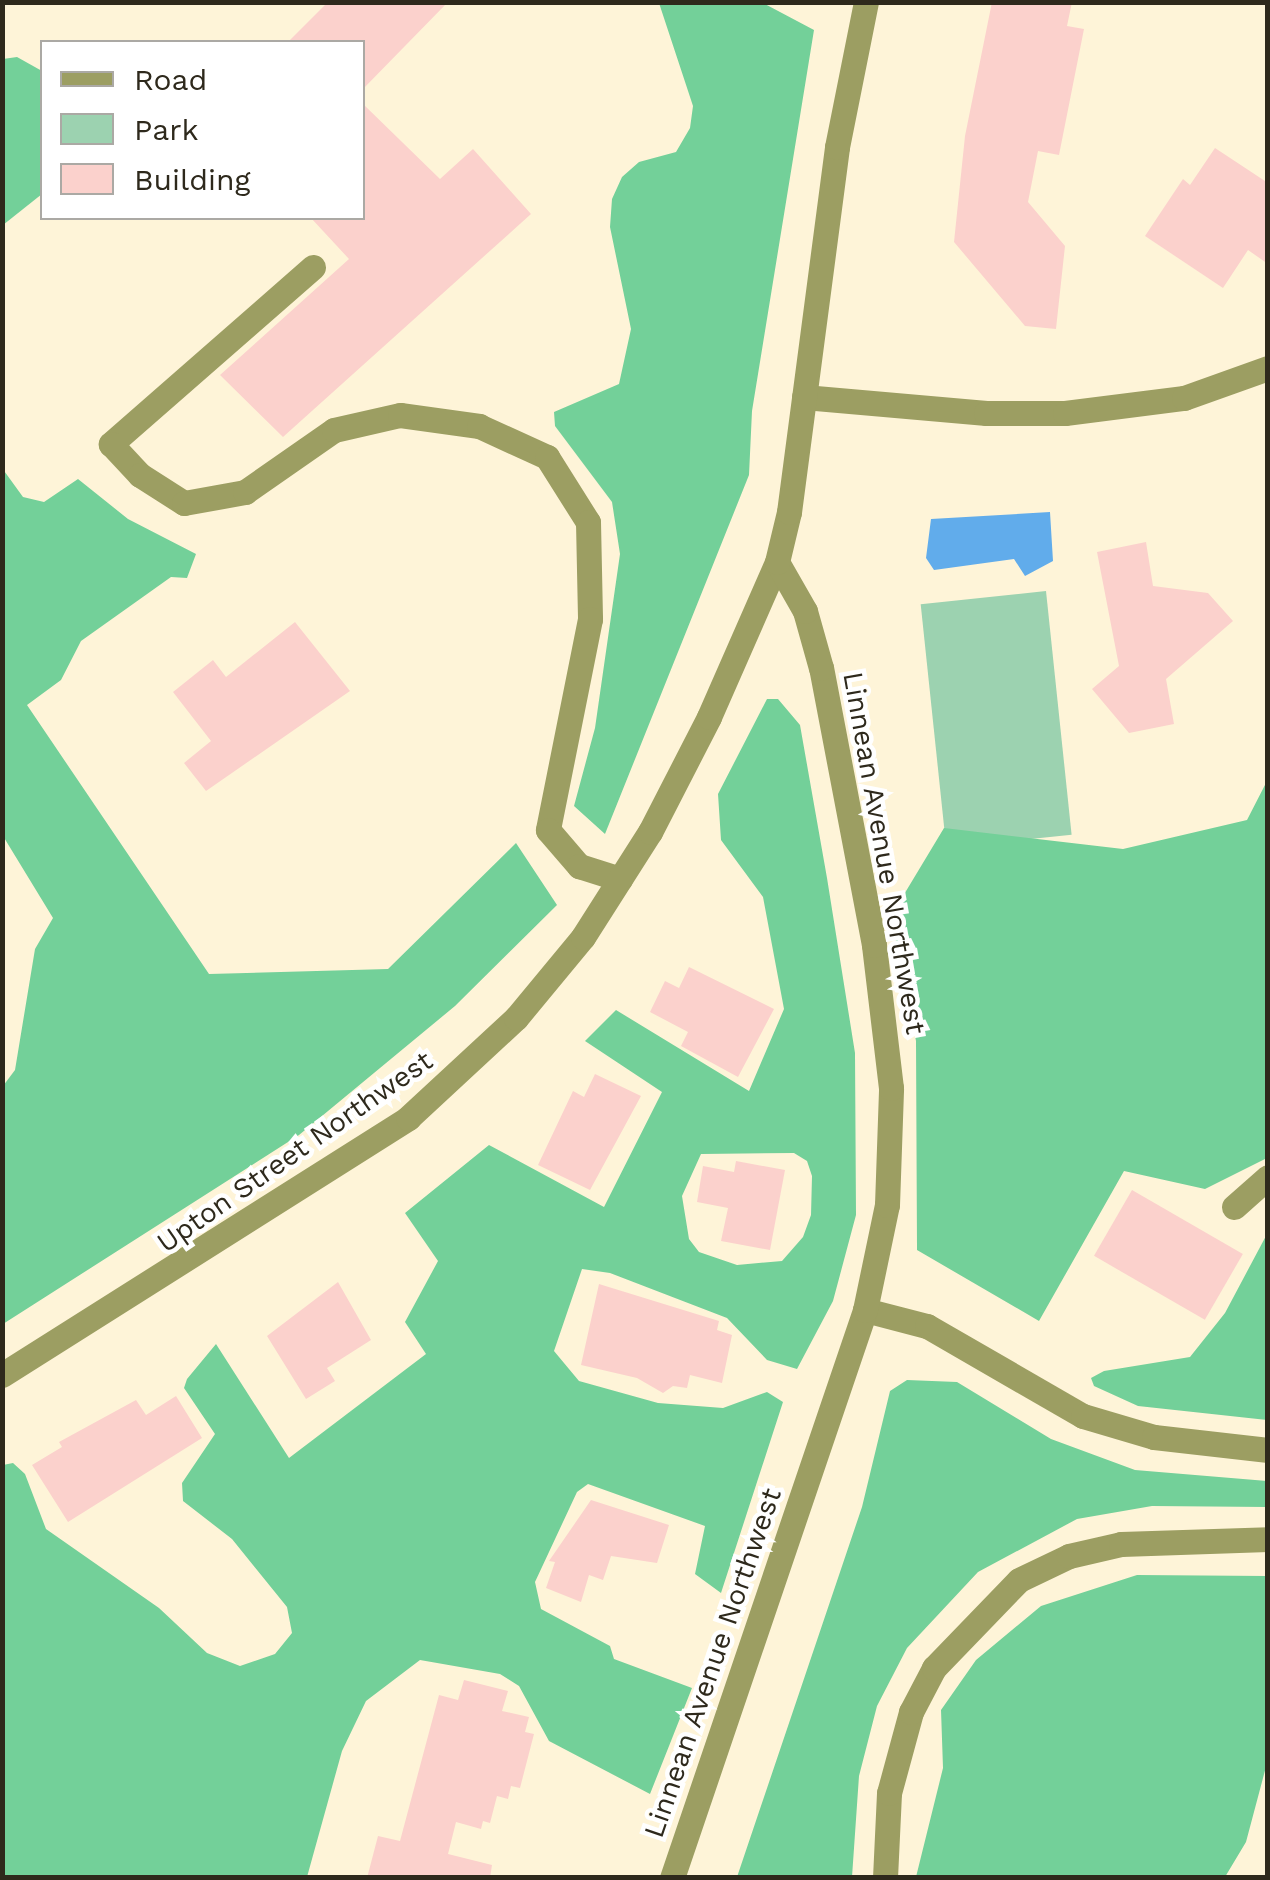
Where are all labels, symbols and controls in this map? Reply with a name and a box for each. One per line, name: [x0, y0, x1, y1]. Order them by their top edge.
legend: [40, 40, 365, 220]
text: Road: [134, 62, 207, 97]
text: Park: [134, 112, 199, 147]
text: Building: [134, 162, 251, 197]
street label: Linnean Avenue Northwest: [835, 669, 933, 1037]
street label: Upton Street Northwest: [151, 1044, 439, 1260]
street label: Linnean Avenue Northwest: [637, 1483, 789, 1843]

